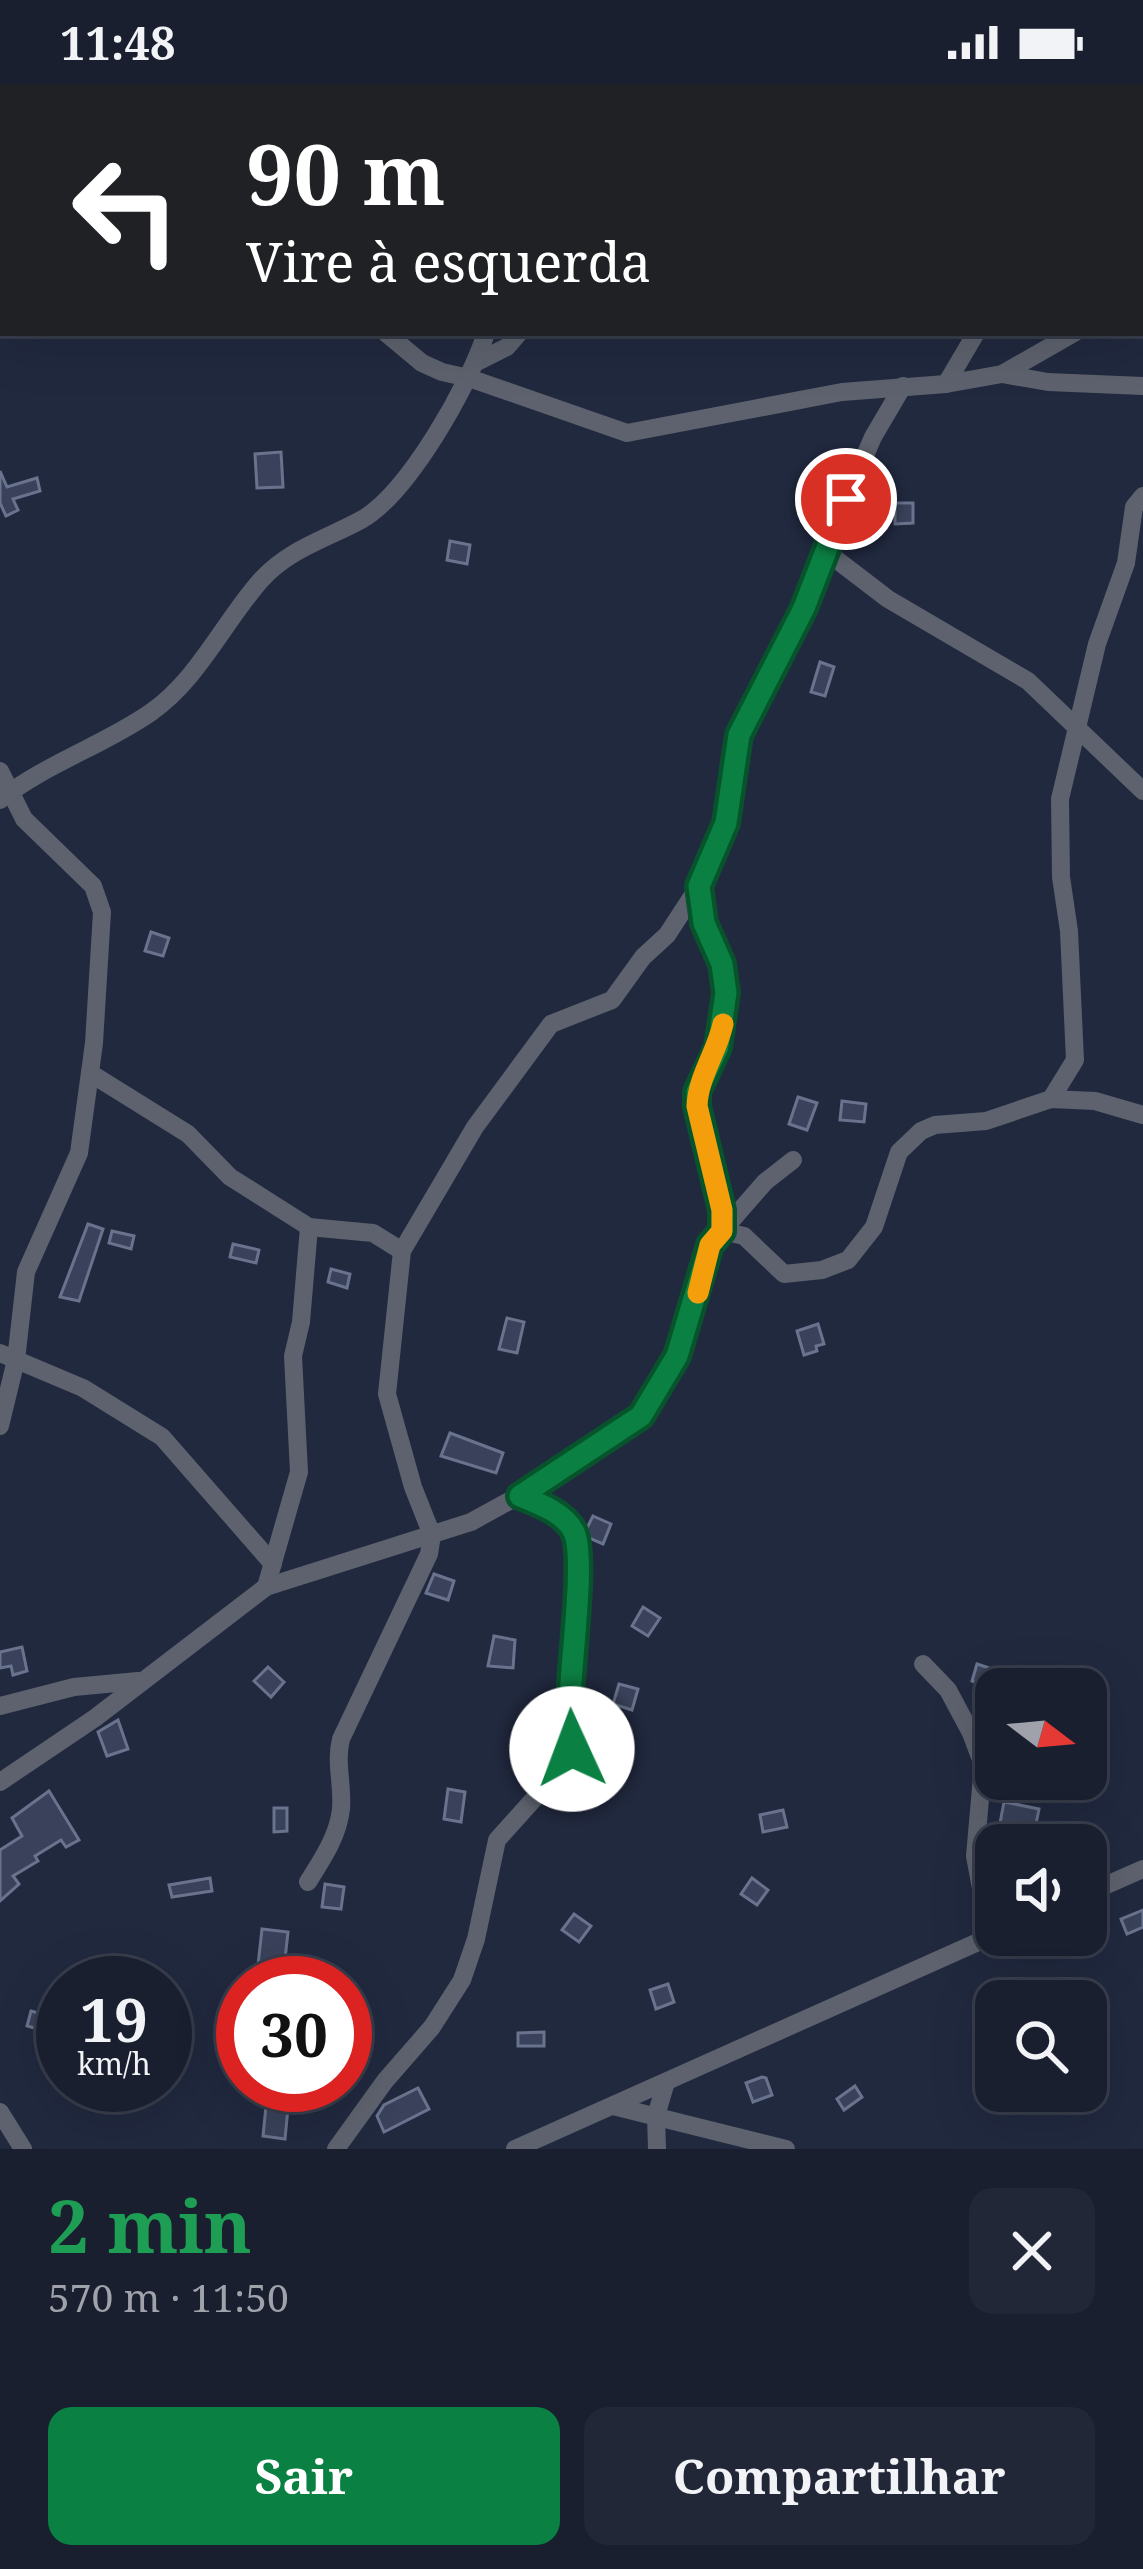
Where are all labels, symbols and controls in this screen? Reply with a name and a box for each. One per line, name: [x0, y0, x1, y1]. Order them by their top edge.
text: 11:48: [60, 12, 175, 73]
text: 90 m: [246, 115, 446, 230]
icon: left: [48, 132, 204, 288]
text: Vire à esquerda: [246, 224, 651, 298]
pin: [795, 448, 897, 550]
icon: arrive: [813, 466, 879, 532]
north arrow: [975, 1668, 1107, 1800]
map controls: [975, 1668, 1107, 2112]
position arrow: [509, 1686, 635, 1812]
button: sound: [975, 1824, 1107, 1956]
speed limit sign: 30: [216, 1956, 372, 2112]
text: 19: [80, 1978, 148, 2060]
button: search: [975, 1980, 1107, 2112]
text: km/h: [77, 2043, 151, 2084]
text: 2 min: [48, 2176, 252, 2274]
button: close: [969, 2188, 1095, 2314]
text: 570 m · 11:50: [48, 2270, 289, 2323]
button: Sair: [48, 2407, 560, 2545]
button: Compartilhar: [584, 2407, 1095, 2545]

